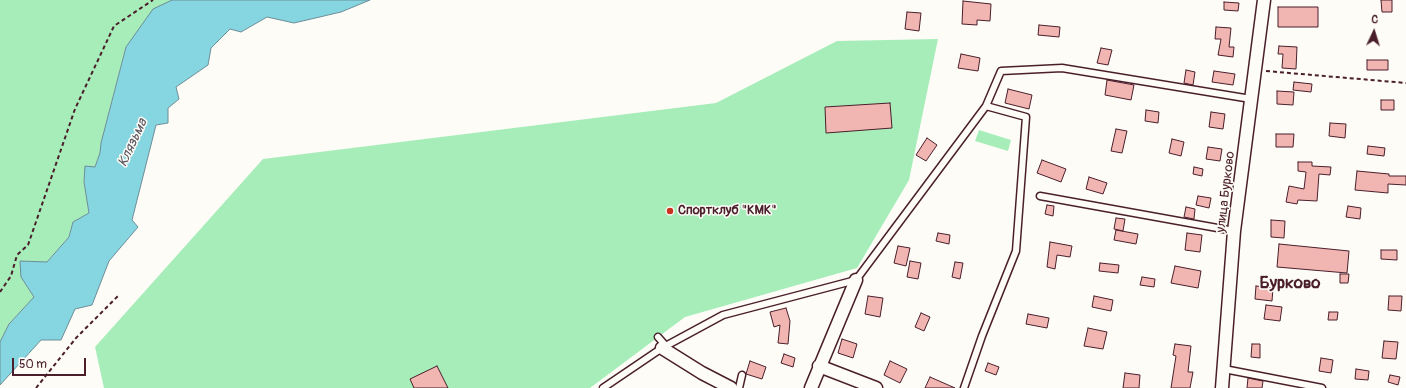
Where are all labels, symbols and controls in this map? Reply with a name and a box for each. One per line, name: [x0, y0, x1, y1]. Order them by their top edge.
north arrow: [1354, 12, 1394, 52]
text: С: [1371, 13, 1379, 26]
water label: Клязьма: [115, 116, 151, 170]
street label: улица Бурково: [1213, 150, 1239, 234]
place label: Спортклуб "КМК": [678, 203, 777, 219]
marker: Спортклуб "КМК": [665, 206, 675, 216]
district label: Бурково: [1260, 274, 1320, 294]
scale bar: [14, 350, 88, 376]
text: 50 m: [19, 357, 47, 372]

